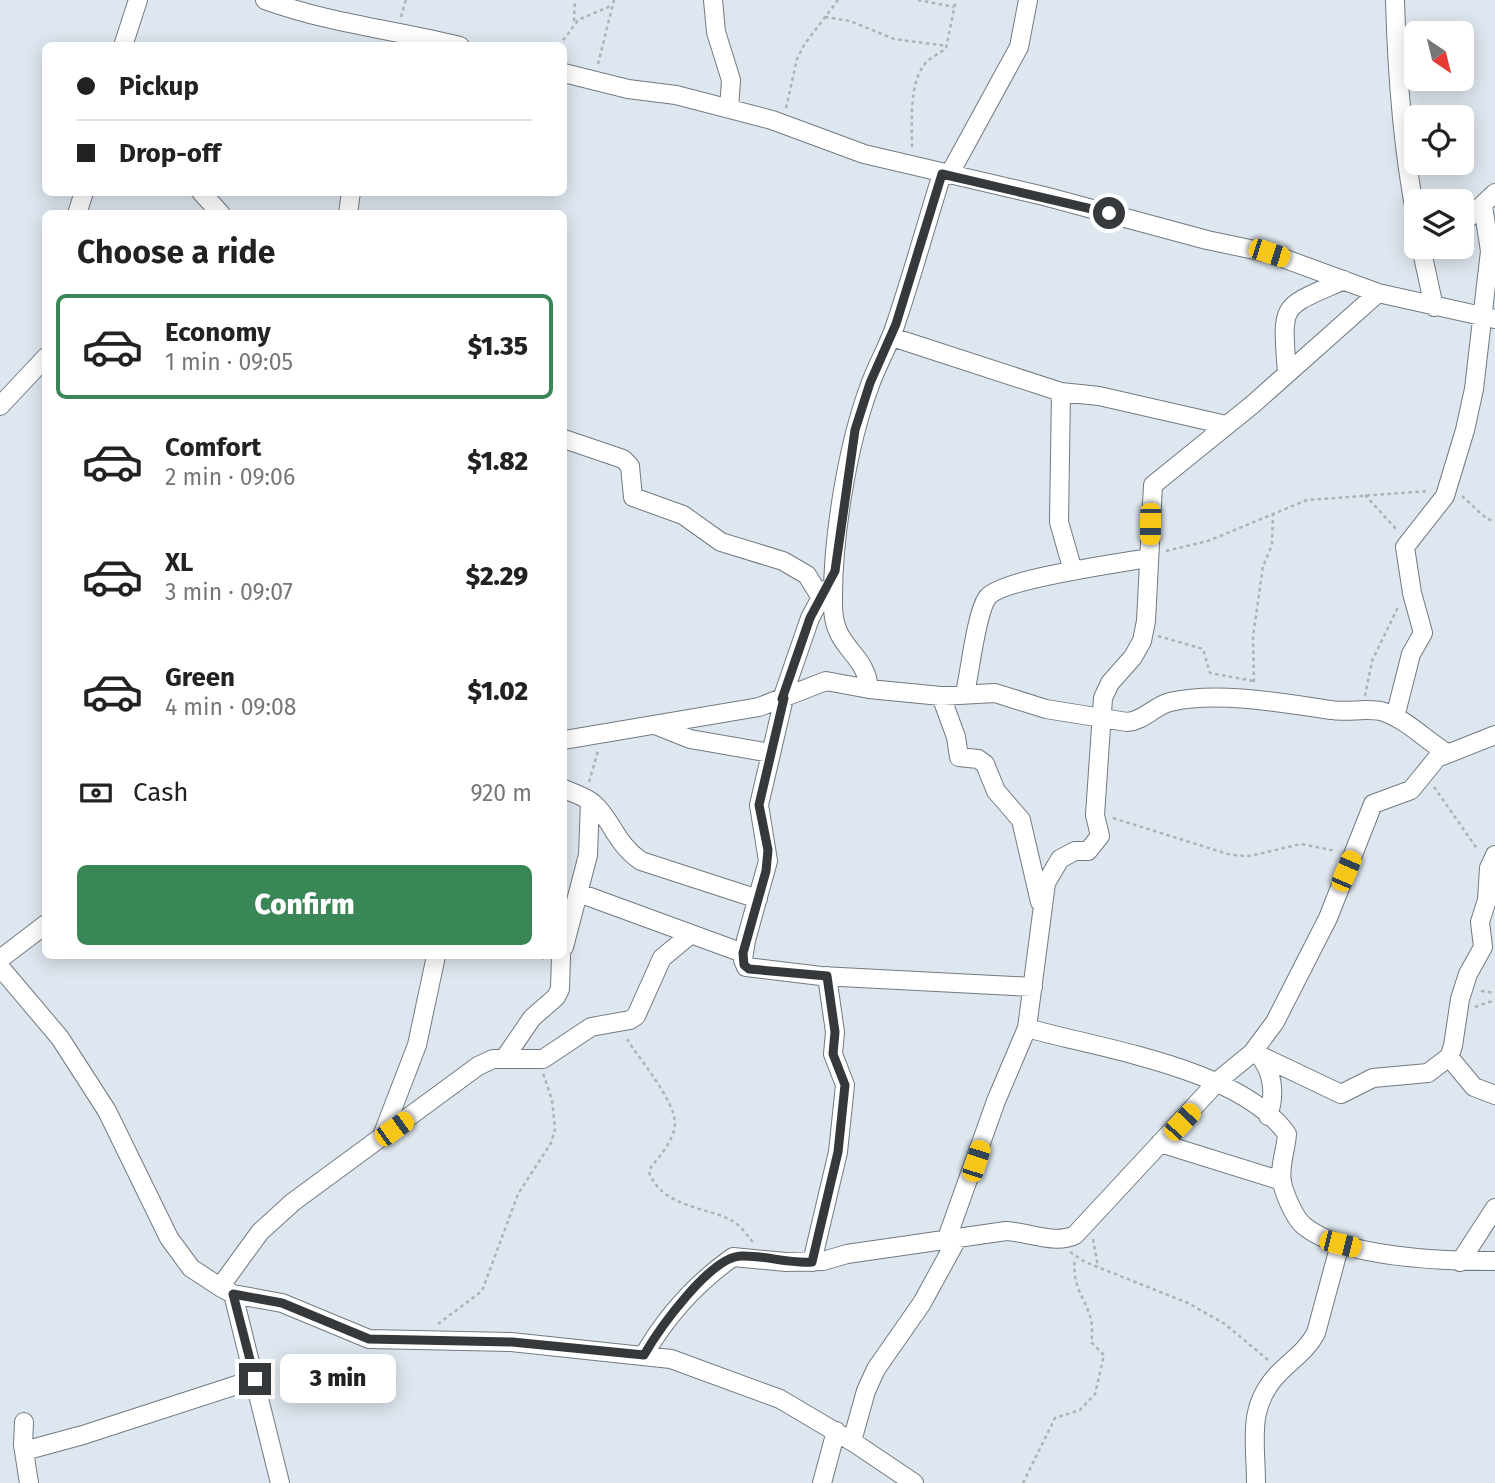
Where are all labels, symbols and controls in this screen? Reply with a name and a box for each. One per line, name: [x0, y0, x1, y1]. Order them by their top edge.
north arrow: [1404, 21, 1474, 91]
map controls: [1404, 21, 1474, 259]
text: Pickup: [119, 71, 199, 102]
button: locate: [1404, 105, 1474, 175]
text: Drop-off: [119, 138, 221, 169]
button: layers: [1404, 189, 1474, 259]
route start: [1093, 197, 1125, 229]
text: Choose a ride: [77, 233, 275, 271]
car: [1246, 237, 1293, 269]
icon: car: [81, 315, 144, 378]
text: Economy: [165, 317, 271, 348]
text: $1.35: [468, 331, 528, 362]
text: 1 min · 09:05: [165, 348, 293, 376]
icon: car: [81, 430, 144, 493]
text: Comfort: [165, 432, 261, 463]
text: $1.82: [467, 446, 528, 477]
text: 2 min · 09:06: [165, 463, 295, 491]
car: [1140, 503, 1161, 545]
icon: car: [81, 545, 144, 608]
text: XL: [165, 547, 193, 578]
text: $2.29: [466, 561, 528, 592]
text: 3 min · 09:07: [165, 578, 293, 606]
icon: car: [81, 660, 144, 723]
text: Green: [165, 662, 235, 693]
text: $1.02: [468, 676, 528, 707]
text: 4 min · 09:08: [165, 693, 296, 721]
icon: cash: [77, 774, 115, 812]
text: Cash: [133, 777, 189, 808]
text: 920 m: [470, 779, 532, 807]
car: [1329, 848, 1364, 894]
button: Confirm: [77, 865, 532, 945]
car: [1160, 1099, 1205, 1145]
car: [371, 1108, 418, 1150]
car: [960, 1138, 993, 1184]
car: [1318, 1229, 1363, 1259]
callout: 3 min: [280, 1354, 395, 1404]
route end: [239, 1363, 271, 1395]
text: 3 min: [310, 1364, 366, 1392]

